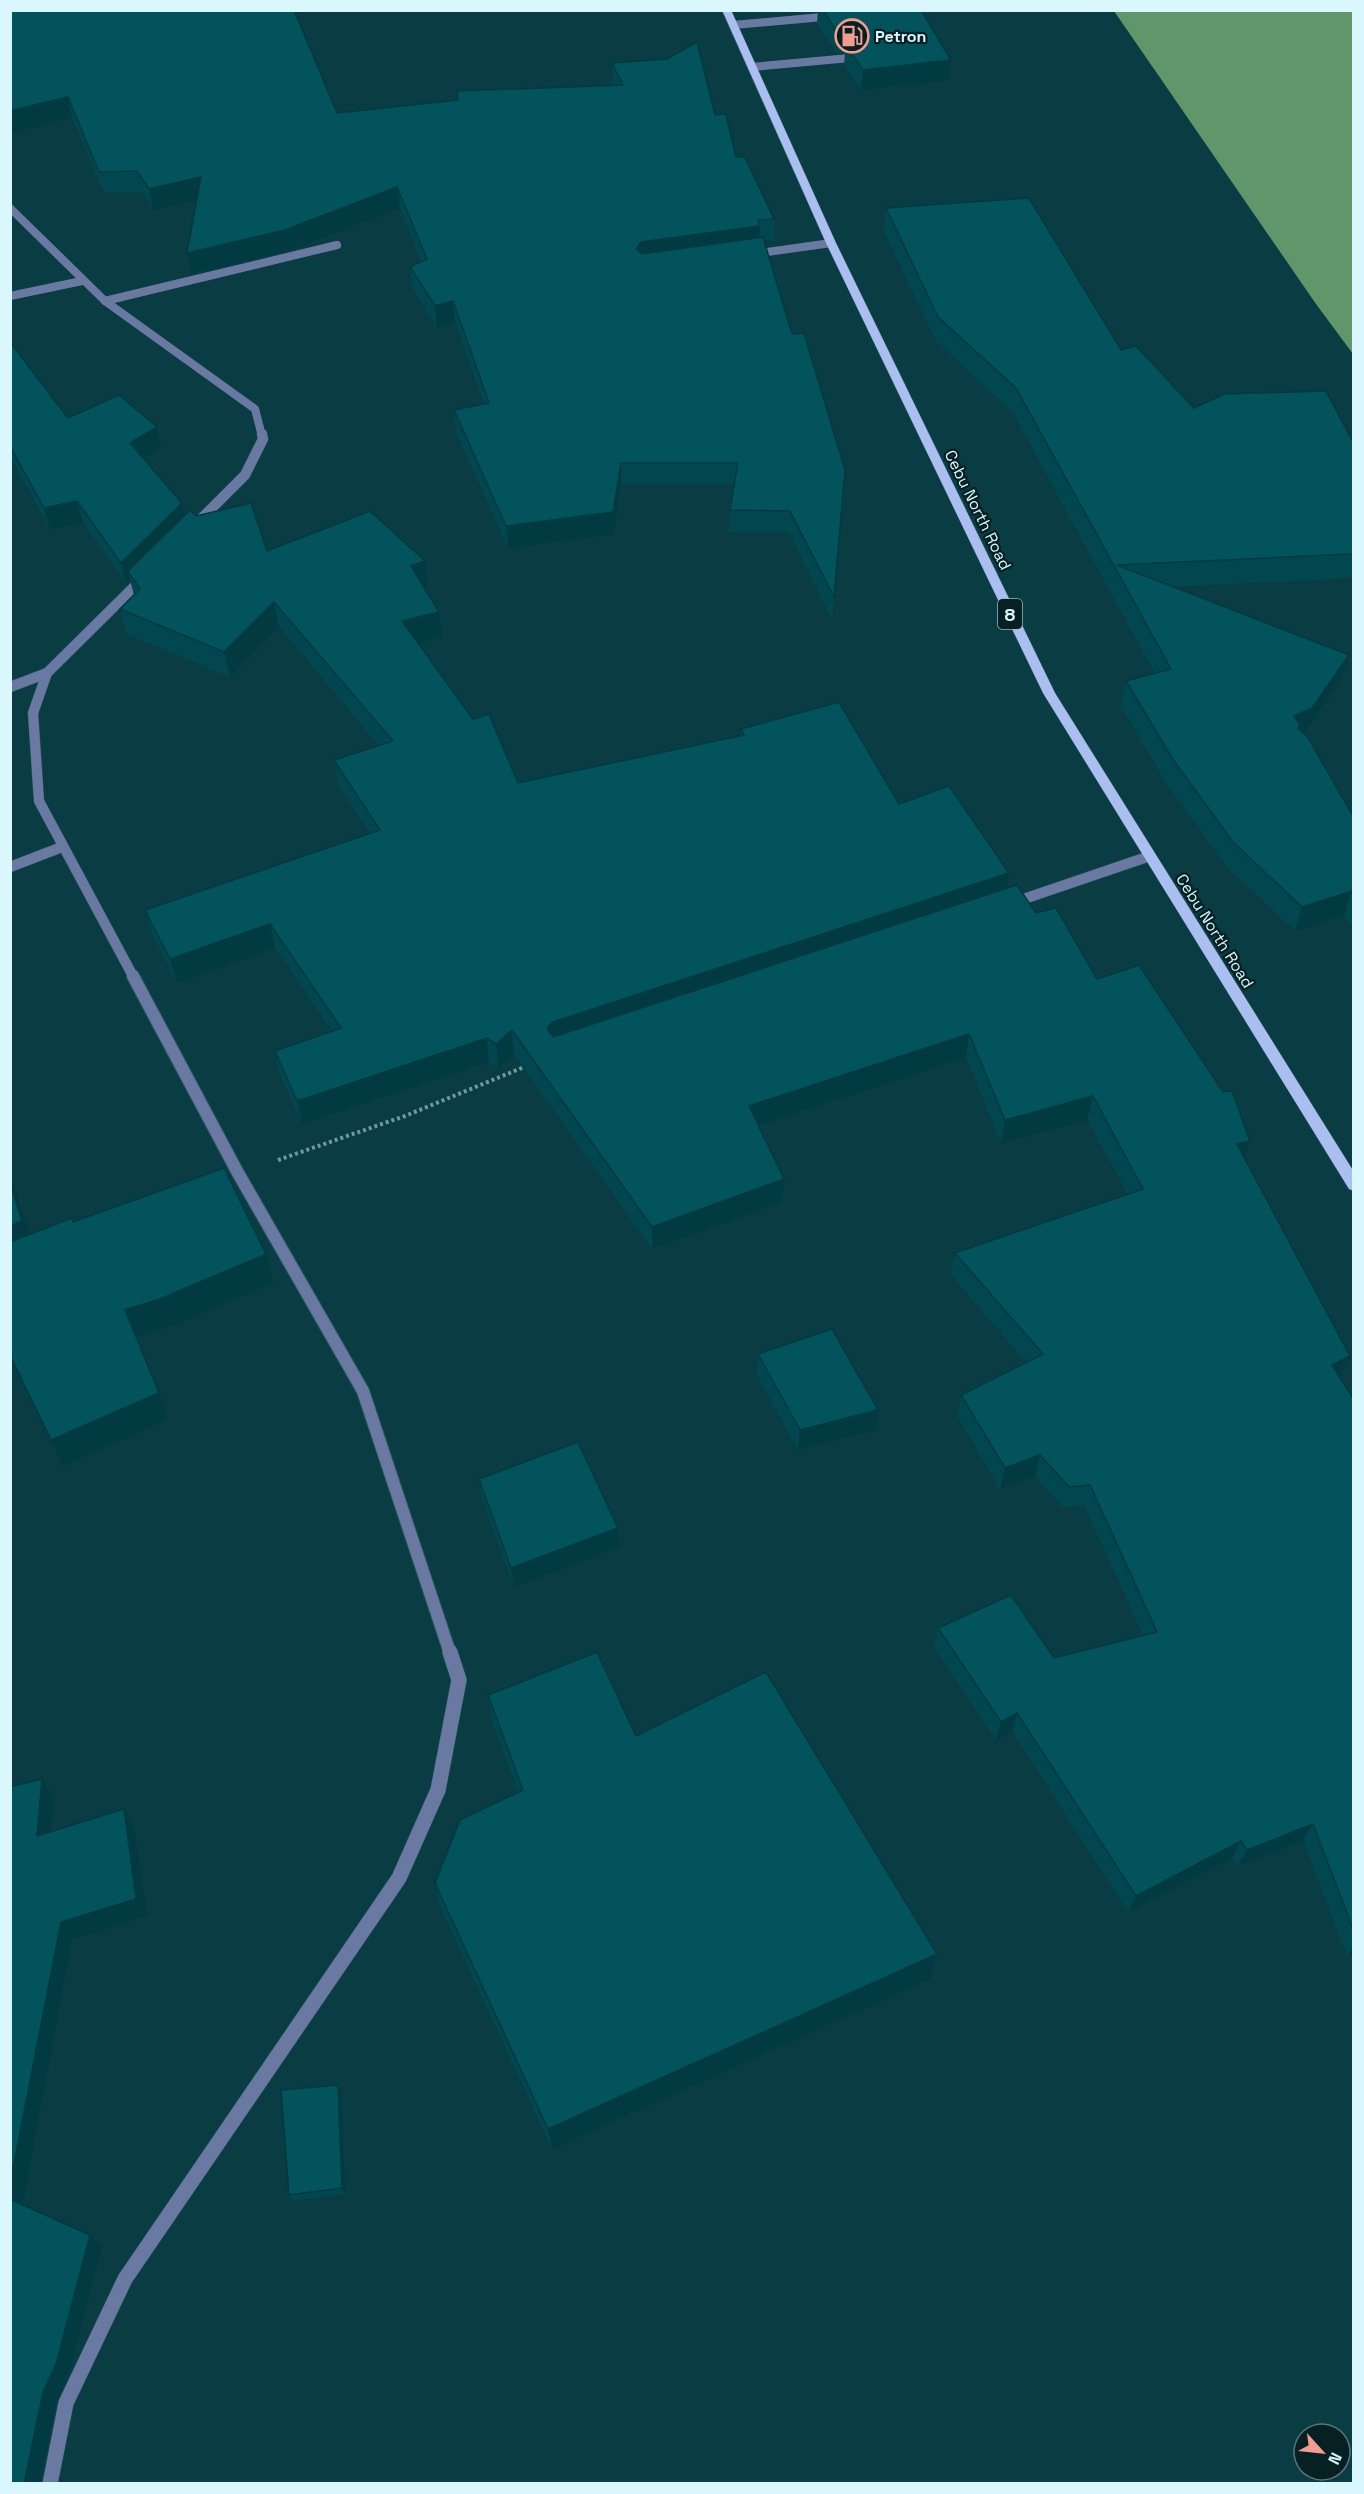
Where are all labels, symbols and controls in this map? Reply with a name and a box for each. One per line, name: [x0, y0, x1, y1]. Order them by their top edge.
fuel station icon: Petron: [834, 18, 870, 54]
place label: Petron: [875, 26, 926, 47]
street label: Cebu North Road: [940, 446, 1016, 574]
road number: 8: [998, 599, 1022, 629]
street label: Cebu North Road: [1171, 870, 1259, 992]
north arrow: [1292, 2422, 1352, 2482]
text: N: [1323, 2449, 1347, 2468]

